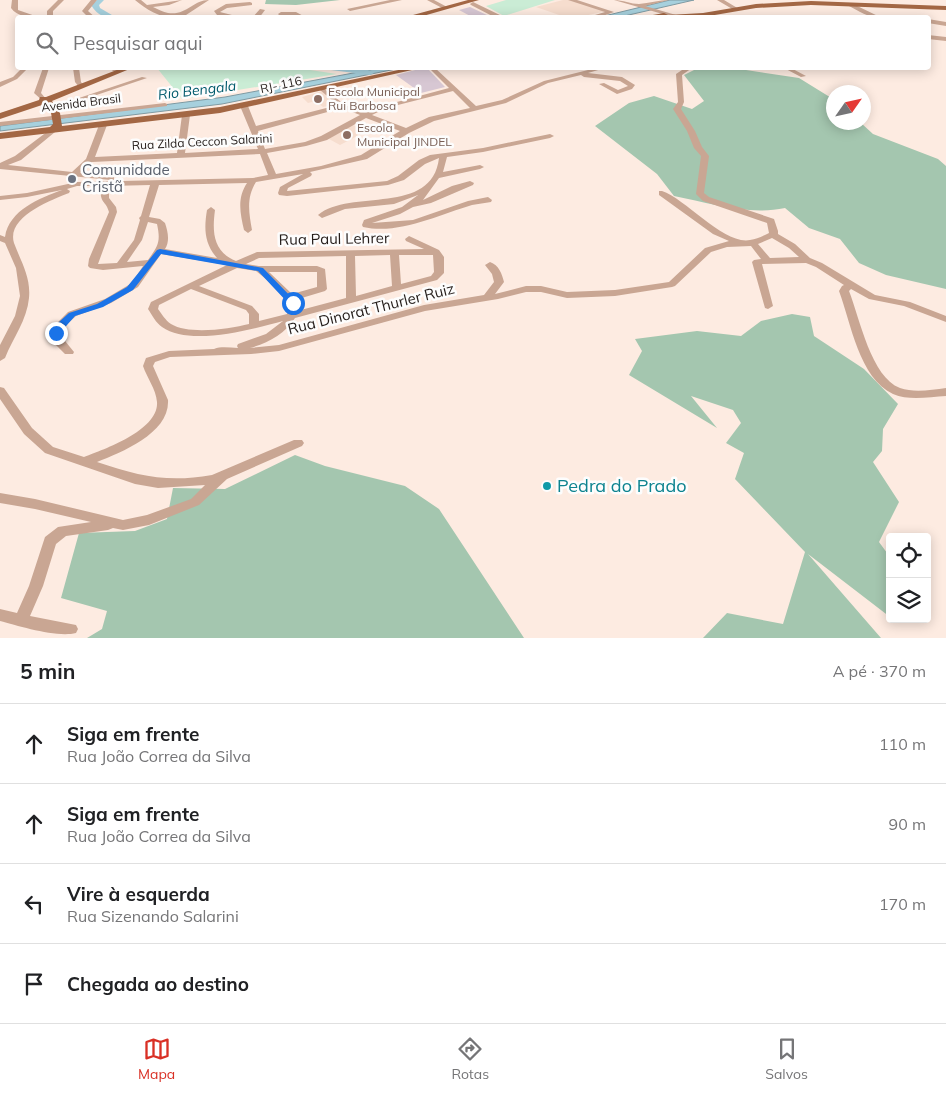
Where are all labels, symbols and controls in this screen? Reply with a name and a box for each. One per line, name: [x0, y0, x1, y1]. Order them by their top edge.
search box: [15, 15, 931, 70]
icon: search: [33, 29, 61, 57]
text: Pesquisar aqui: [73, 31, 203, 55]
street label: RJ- 116: [259, 73, 303, 96]
water label: Rio Bengala: [157, 76, 237, 104]
place label: Escola Municipal Rui Barbosa: [328, 84, 420, 113]
north arrow: [826, 85, 871, 130]
street label: Avenida Brasil: [40, 90, 122, 115]
marker: Escola Municipal Rui Barbosa: [312, 93, 324, 105]
place label: Escola Municipal JINDEL: [357, 120, 452, 149]
marker: Escola Municipal JINDEL: [341, 129, 353, 141]
street label: Rua Zilda Ceccon Salarini: [131, 130, 273, 153]
place label: Comunidade Cristã: [82, 160, 170, 196]
marker: Comunidade Cristã: [66, 173, 78, 185]
street label: Rua Paul Lehrer: [279, 228, 390, 249]
street label: Rua Dinorat Thurler Ruiz: [286, 279, 456, 338]
route start: [282, 292, 305, 315]
route end: [45, 322, 68, 345]
place label: Pedra do Prado: [557, 474, 687, 497]
marker: Pedra do Prado: [541, 480, 553, 492]
map controls: [886, 533, 931, 623]
button: locate: [886, 533, 931, 578]
button: layers: [886, 578, 931, 623]
text: 5 min: [20, 658, 75, 684]
text: A pé · 370 m: [833, 661, 926, 681]
text: Siga em frente: [67, 722, 199, 746]
icon: ahead: [20, 730, 48, 758]
text: 110 m: [879, 734, 926, 754]
text: Rua João Correa da Silva: [67, 746, 251, 766]
text: Siga em frente: [67, 802, 199, 826]
icon: ahead: [20, 810, 48, 838]
text: 90 m: [889, 814, 926, 834]
text: Rua João Correa da Silva: [67, 826, 251, 846]
text: Vire à esquerda: [67, 882, 210, 906]
icon: left: [20, 890, 48, 918]
text: 170 m: [879, 894, 926, 914]
text: Rua Sizenando Salarini: [67, 906, 239, 926]
icon: arrive: [20, 970, 48, 998]
text: Chegada ao destino: [67, 972, 249, 996]
tab: Mapa: [138, 1035, 175, 1083]
tab: Rotas: [451, 1035, 489, 1083]
tab: Salvos: [765, 1035, 808, 1083]

